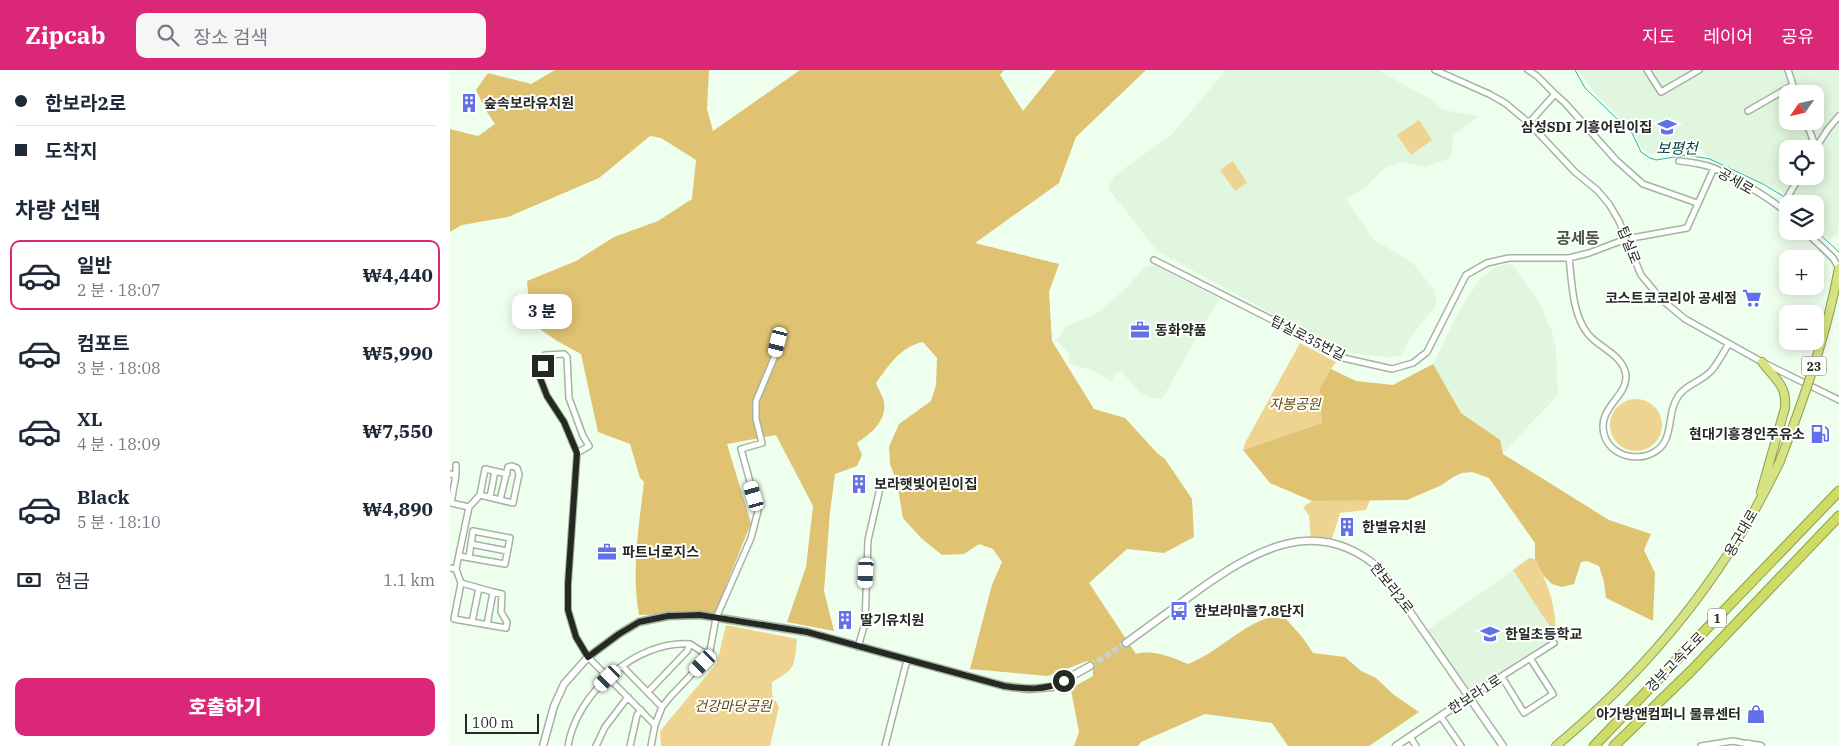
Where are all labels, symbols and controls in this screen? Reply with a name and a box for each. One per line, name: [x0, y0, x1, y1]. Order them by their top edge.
search box: [136, 13, 486, 58]
text: Zipcab: [25, 19, 106, 51]
icon: search: [154, 21, 182, 49]
text: 장소 검색: [194, 25, 268, 49]
text: 지도: [1642, 25, 1675, 48]
text: 레이어: [1703, 25, 1753, 48]
text: 공유: [1781, 25, 1814, 48]
north arrow: [1779, 85, 1824, 130]
map controls: [1779, 85, 1824, 350]
text: 한보라2로: [45, 91, 126, 115]
building icon: 숲속보라유치원: [458, 92, 480, 114]
place label: 숲속보라유치원: [484, 94, 574, 112]
school or university icon: 삼성SDI 기흥어린이집: [1656, 116, 1678, 138]
place label: 삼성SDI 기흥어린이집: [1521, 118, 1652, 136]
water label: 보평천: [1656, 138, 1700, 158]
text: 도착지: [45, 139, 97, 163]
button: locate: [1779, 140, 1824, 185]
street label: 공세로: [1715, 164, 1757, 199]
text: 차량 선택: [15, 195, 101, 224]
button: layers: [1779, 195, 1824, 240]
street label: 탑실로: [1613, 224, 1645, 266]
district label: 공세동: [1556, 228, 1600, 248]
button: +: [1779, 250, 1824, 295]
icon: car: [17, 253, 62, 298]
text: 일반: [77, 253, 112, 277]
text: ₩4,440: [363, 263, 433, 287]
text: 2 분 · 18:07: [77, 280, 161, 300]
supermarket icon: 코스트코코리아 공세점: [1741, 287, 1763, 309]
place label: 코스트코코리아 공세점: [1605, 289, 1737, 307]
callout: 3 분: [513, 294, 573, 328]
text: 3 분: [528, 301, 556, 321]
button: −: [1779, 305, 1824, 350]
street label: 탑실로35번길: [1268, 312, 1348, 364]
office icon: 동화약품: [1129, 319, 1151, 341]
place label: 동화약품: [1155, 321, 1207, 339]
car: [767, 326, 788, 358]
icon: car: [17, 331, 62, 376]
text: 컴포트: [77, 331, 129, 355]
text: ₩5,990: [363, 341, 433, 365]
route end: [532, 355, 554, 377]
road number: 23: [1802, 356, 1826, 376]
text: 3 분 · 18:08: [77, 358, 161, 378]
park label: 자봉공원: [1269, 395, 1322, 413]
text: XL: [77, 407, 103, 431]
icon: car: [17, 409, 62, 454]
text: ₩7,550: [363, 419, 433, 443]
fuel station icon: 현대기흥경인주유소: [1809, 423, 1831, 445]
place label: 현대기흥경인주유소: [1689, 425, 1805, 443]
text: 4 분 · 18:09: [77, 434, 161, 454]
building icon: 보라햇빛어린이집: [848, 473, 870, 495]
place label: 보라햇빛어린이집: [874, 475, 977, 493]
car: [742, 480, 765, 512]
text: Black: [77, 485, 129, 509]
icon: car: [17, 487, 62, 532]
text: ₩4,890: [363, 497, 433, 521]
street label: 용구대로: [1720, 506, 1762, 560]
text: 5 분 · 18:10: [77, 512, 161, 532]
building icon: 한별유치원: [1336, 516, 1358, 538]
place label: 한별유치원: [1362, 518, 1426, 536]
office icon: 파트너로지스: [596, 541, 618, 563]
place label: 파트너로지스: [622, 543, 699, 561]
car: [857, 558, 874, 588]
street label: 한보라2로: [1366, 559, 1418, 617]
icon: cash: [15, 566, 43, 594]
text: 현금: [55, 569, 90, 593]
text: 1.1 km: [383, 570, 435, 590]
bus stop icon: 한보라마을7.8단지: [1168, 600, 1190, 622]
place label: 한보라마을7.8단지: [1194, 602, 1305, 620]
road number: 1: [1708, 608, 1726, 628]
building icon: 딸기유치원: [834, 609, 856, 631]
place label: 딸기유치원: [860, 611, 924, 629]
school or university icon: 한일초등학교: [1479, 623, 1501, 645]
place label: 한일초등학교: [1505, 625, 1582, 643]
street label: 경부고속도로: [1642, 628, 1708, 696]
car: [687, 647, 718, 679]
car: [592, 662, 624, 694]
route start: [1053, 670, 1075, 692]
street label: 한보라1로: [1445, 670, 1505, 718]
button: 호출하기: [15, 678, 435, 736]
park label: 건강마당공원: [694, 697, 773, 715]
shop icon: 아가방앤컴퍼니 물류센터: [1745, 703, 1767, 725]
place label: 아가방앤컴퍼니 물류센터: [1596, 705, 1741, 723]
scale bar: [465, 711, 539, 734]
text: 100 m: [472, 714, 514, 732]

